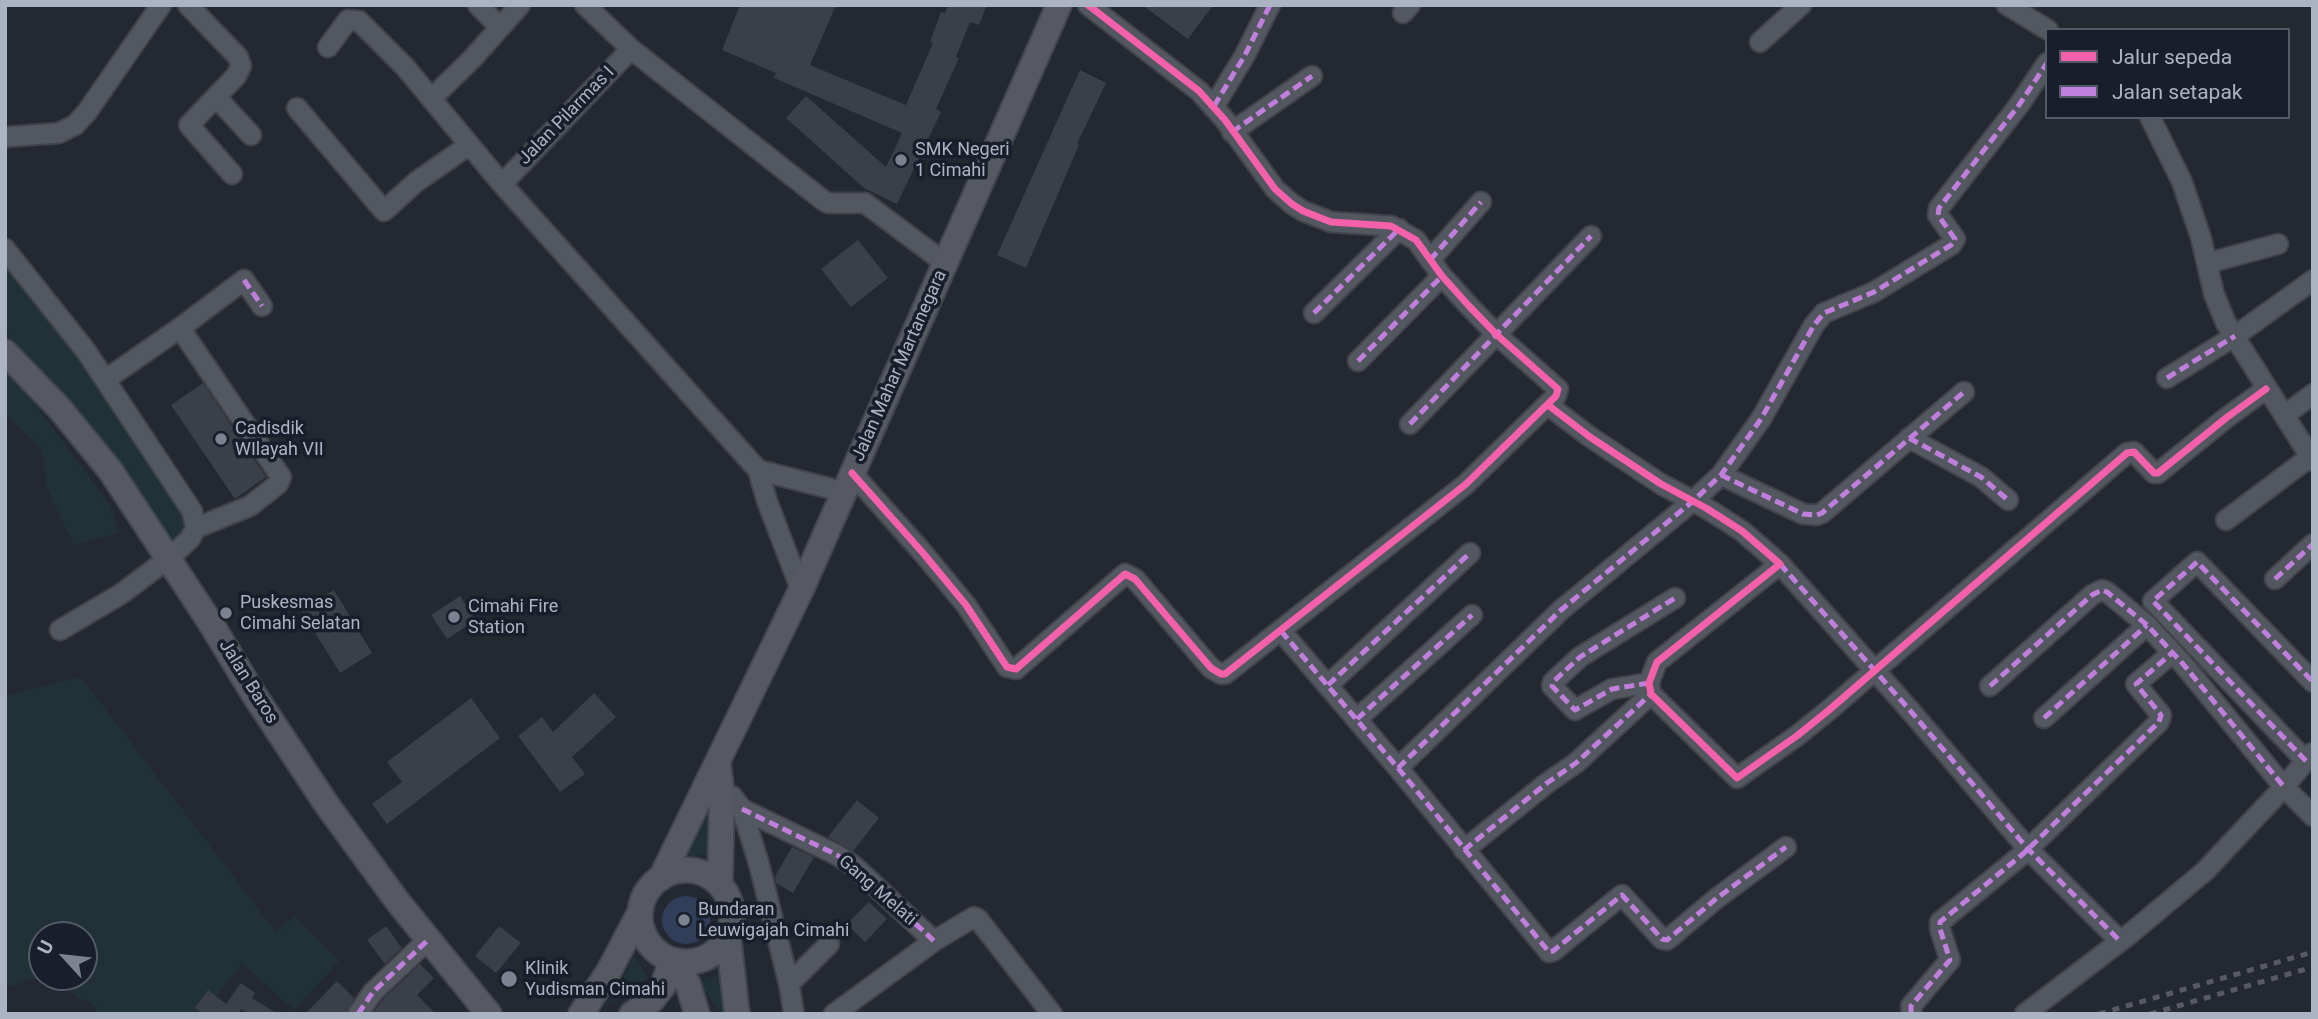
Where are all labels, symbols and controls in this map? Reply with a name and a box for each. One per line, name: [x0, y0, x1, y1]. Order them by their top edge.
legend: [2045, 28, 2290, 119]
text: Jalur sepeda: [2112, 45, 2232, 69]
street label: Jalan Pilarmas I: [515, 62, 619, 170]
text: Jalan setapak: [2112, 80, 2242, 104]
place label: SMK Negeri 1 Cimahi: [915, 139, 1010, 182]
marker: SMK Negeri 1 Cimahi: [893, 152, 909, 168]
street label: Jalan Mahar Martanegara: [848, 267, 952, 465]
place label: Cadisdik WIlayah VII: [235, 418, 324, 460]
marker: Cadisdik WIlayah VII: [213, 431, 229, 447]
place label: Puskesmas Cimahi Selatan: [240, 592, 360, 634]
place label: Cimahi Fire Station: [468, 596, 558, 638]
marker: Puskesmas Cimahi Selatan: [218, 605, 234, 621]
marker: Cimahi Fire Station: [446, 609, 462, 625]
street label: Jalan Baros: [214, 636, 282, 728]
street label: Gang Melati: [834, 851, 920, 931]
place label: Bundaran Leuwigajah Cimahi: [698, 899, 849, 942]
marker: Bundaran Leuwigajah Cimahi: [676, 912, 692, 928]
north arrow: [28, 921, 98, 991]
text: U: [33, 936, 59, 958]
place label: Klinik Yudisman Cimahi: [525, 958, 665, 1000]
marker: Klinik Yudisman Cimahi: [499, 969, 519, 989]

